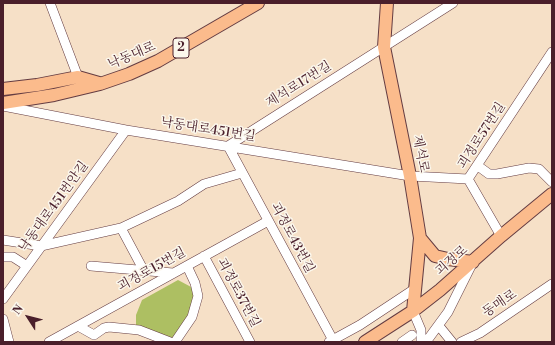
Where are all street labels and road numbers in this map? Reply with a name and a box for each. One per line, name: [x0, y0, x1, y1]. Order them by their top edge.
road number: 2: [173, 38, 189, 58]
street label: 낙동대로: [106, 39, 158, 73]
street label: 제석로17번길: [263, 59, 335, 111]
street label: 괴정로57번길: [455, 100, 509, 172]
street label: 낙동대로451번길: [159, 115, 257, 145]
street label: 제석로: [409, 134, 431, 174]
street label: 낙동대로451번안길: [16, 159, 92, 255]
street label: 괴정로43번길: [267, 200, 317, 276]
street label: 괴정로: [433, 243, 471, 279]
street label: 괴정로15번길: [115, 245, 189, 295]
street label: 괴정로37번길: [213, 256, 263, 330]
street label: 동매로: [480, 287, 520, 321]

